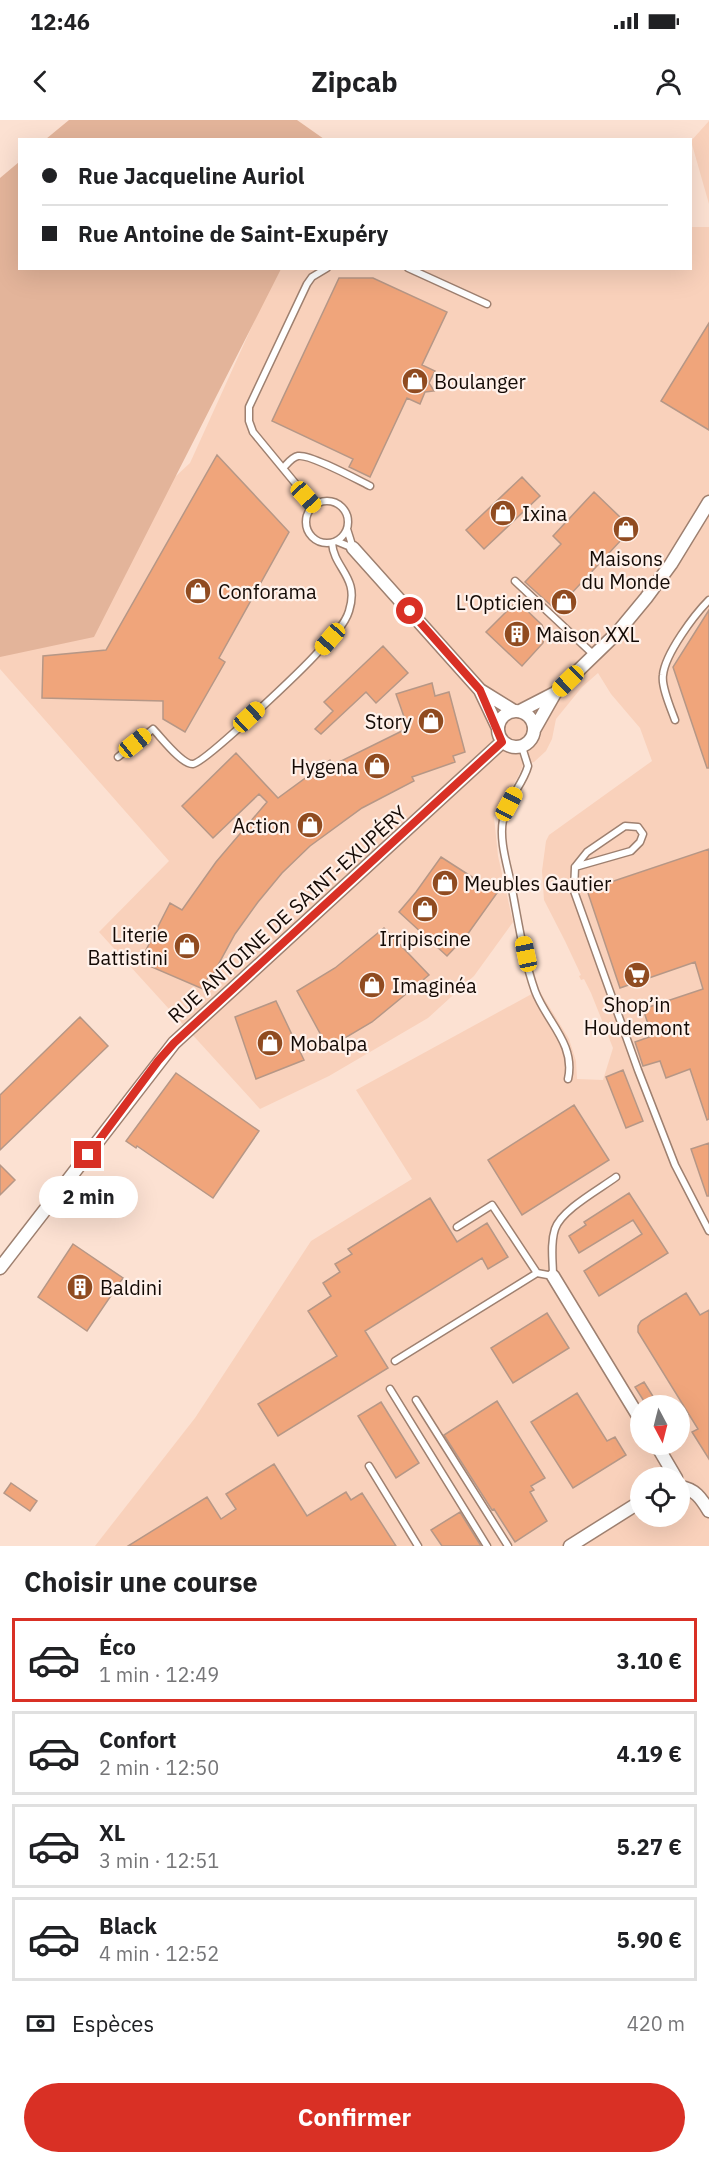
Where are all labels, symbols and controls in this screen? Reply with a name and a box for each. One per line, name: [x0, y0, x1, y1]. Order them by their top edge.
text: 12:46: [30, 7, 90, 36]
text: Zipcab: [311, 64, 398, 99]
icon: back: [24, 65, 57, 98]
icon: person: [652, 65, 685, 98]
text: Rue Jacqueline Auriol: [78, 161, 305, 190]
text: Rue Antoine de Saint-Exupéry: [78, 219, 388, 248]
shop icon: Boulanger: [400, 366, 430, 396]
place label: Boulanger: [434, 368, 526, 395]
car: [287, 478, 325, 516]
shop icon: Ixina: [488, 498, 518, 528]
place label: Ixina: [522, 500, 568, 527]
shop icon: Maisons du Monde: [611, 514, 641, 544]
place label: Maisons du Monde: [581, 545, 671, 595]
shop icon: Conforama: [183, 576, 213, 606]
place label: Conforama: [218, 578, 317, 605]
shop icon: L'Opticien: [549, 587, 579, 617]
place label: L'Opticien: [456, 589, 544, 616]
route start: [396, 597, 423, 624]
building icon: Maison XXL: [502, 619, 532, 649]
car: [311, 620, 349, 658]
place label: Maison XXL: [536, 621, 639, 648]
car: [549, 662, 587, 700]
car: [230, 698, 268, 736]
shop icon: Story: [416, 706, 446, 736]
place label: Story: [365, 708, 412, 735]
car: [115, 725, 155, 761]
shop icon: Hygena: [362, 751, 392, 781]
place label: Hygena: [291, 753, 358, 780]
car: [493, 784, 525, 824]
street label: RUE ANTOINE DE SAINT-EXUPÉRY: [162, 799, 413, 1029]
shop icon: Action: [295, 810, 325, 840]
place label: Action: [233, 812, 290, 839]
shop icon: Meubles Gautier: [430, 868, 460, 898]
place label: Meubles Gautier: [464, 870, 611, 897]
shop icon: Irripiscine: [410, 894, 440, 924]
place label: Literie Battistini: [87, 921, 168, 971]
place label: Irripiscine: [379, 925, 471, 952]
shop icon: Literie Battistini: [172, 931, 202, 961]
car: [513, 935, 539, 973]
supermarket icon: Shop’in Houdemont: [622, 960, 652, 990]
shop icon: Imaginéa: [357, 970, 387, 1000]
place label: Imaginéa: [392, 972, 477, 999]
place label: Shop’in Houdemont: [584, 991, 690, 1041]
shop icon: Mobalpa: [255, 1028, 285, 1058]
place label: Mobalpa: [290, 1030, 368, 1057]
route end: [74, 1141, 101, 1168]
callout: 2 min: [38, 1176, 138, 1218]
text: 2 min: [62, 1183, 115, 1210]
building icon: Baldini: [65, 1272, 95, 1302]
place label: Baldini: [100, 1274, 162, 1301]
north arrow: [630, 1395, 690, 1455]
map controls: [630, 1395, 690, 1527]
button: locate: [630, 1467, 690, 1527]
text: Choisir une course: [24, 1564, 258, 1599]
text: Éco: [99, 1632, 136, 1661]
icon: car: [27, 1633, 81, 1687]
text: 3.10 €: [617, 1646, 682, 1675]
text: 1 min · 12:49: [99, 1661, 219, 1688]
text: Confort: [99, 1725, 177, 1754]
icon: car: [27, 1726, 81, 1780]
text: 4.19 €: [617, 1739, 682, 1768]
text: 2 min · 12:50: [99, 1754, 219, 1781]
text: XL: [99, 1818, 125, 1847]
icon: car: [27, 1819, 81, 1873]
text: 5.27 €: [617, 1832, 682, 1861]
text: 3 min · 12:51: [99, 1847, 219, 1874]
text: Black: [99, 1911, 157, 1940]
icon: car: [27, 1912, 81, 1966]
text: 5.90 €: [617, 1925, 682, 1954]
text: 4 min · 12:52: [99, 1940, 219, 1967]
icon: cash: [24, 2007, 57, 2040]
text: Espèces: [72, 2009, 154, 2038]
text: 420 m: [627, 2010, 685, 2037]
button: Confirmer: [24, 2083, 685, 2152]

